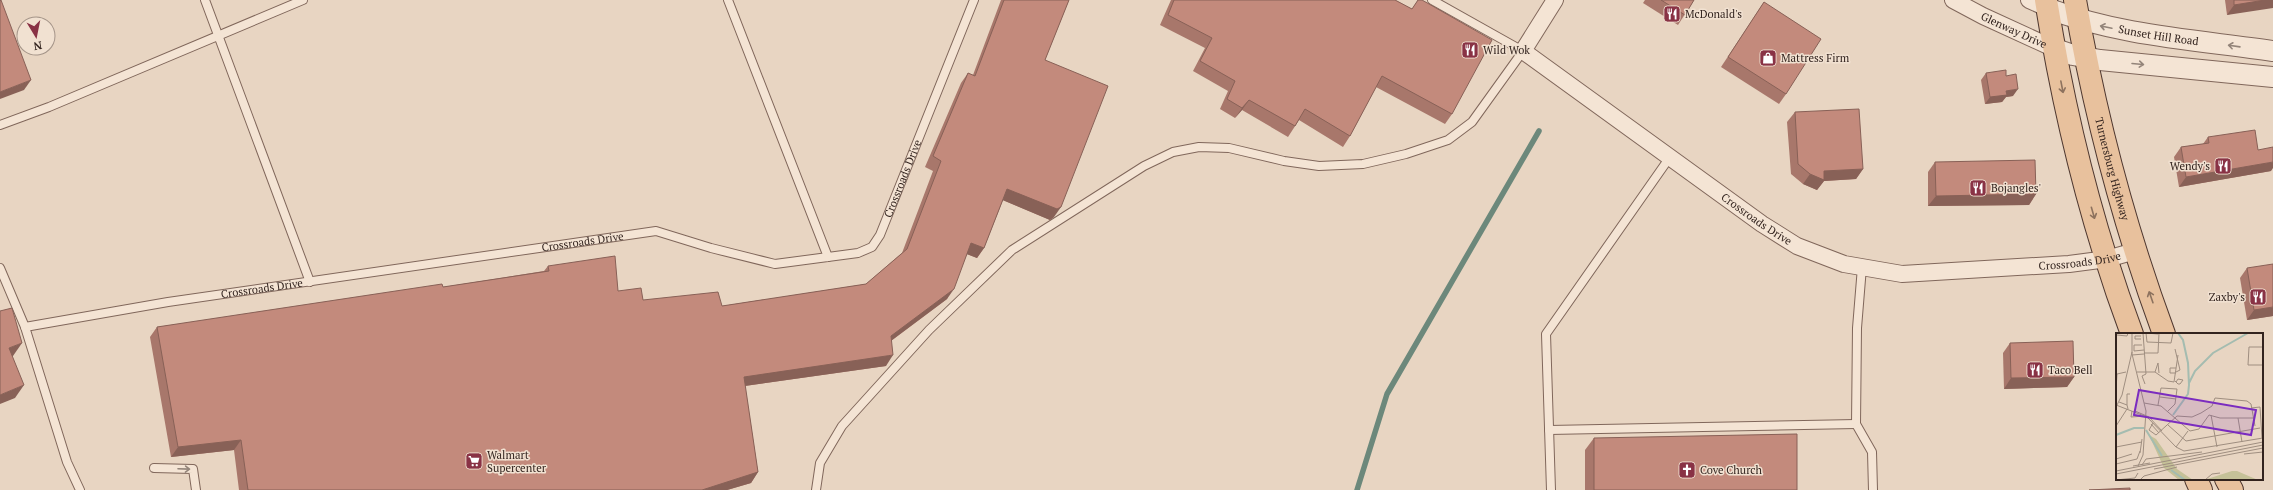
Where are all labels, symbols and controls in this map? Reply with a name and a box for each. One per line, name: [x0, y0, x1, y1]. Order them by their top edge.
restaurant icon: McDonald's: [1662, 4, 1682, 24]
place label: McDonald's: [1685, 7, 1742, 21]
street label: Glenway Drive: [1979, 9, 2050, 52]
north arrow: [16, 16, 56, 56]
one-way arrow: [2100, 22, 2113, 30]
street label: Sunset Hill Road: [2117, 22, 2199, 48]
text: N: [32, 38, 43, 54]
restaurant icon: Wild Wok: [1460, 40, 1480, 60]
one-way arrow: [2228, 42, 2241, 50]
place label: Wild Wok: [1483, 43, 1530, 57]
shop icon: Mattress Firm: [1758, 48, 1778, 68]
place label: Mattress Firm: [1781, 51, 1850, 65]
one-way arrow: [2131, 61, 2144, 68]
one-way arrow: [2059, 80, 2067, 93]
street label: Turnersburg Highway: [2092, 116, 2133, 222]
street label: Crossroads Drive: [881, 137, 925, 220]
restaurant icon: Wendy's: [2213, 156, 2233, 176]
place label: Wendy's: [2170, 159, 2210, 173]
restaurant icon: Bojangles': [1968, 178, 1988, 198]
place label: Bojangles': [1991, 181, 2041, 195]
street label: Crossroads Drive: [1719, 190, 1795, 248]
one-way arrow: [2090, 206, 2097, 219]
street label: Crossroads Drive: [541, 229, 625, 255]
street label: Crossroads Drive: [2038, 248, 2123, 273]
street label: Crossroads Drive: [220, 275, 304, 301]
restaurant icon: Zaxby's: [2248, 287, 2268, 307]
place label: Zaxby's: [2209, 290, 2245, 304]
one-way arrow: [2147, 291, 2154, 304]
inset map: [2116, 333, 2263, 480]
restaurant icon: Taco Bell: [2025, 360, 2045, 380]
place label: Taco Bell: [2048, 363, 2093, 377]
place label: Walmart Supercenter: [487, 448, 547, 475]
supermarket icon: Walmart Supercenter: [464, 451, 484, 471]
church icon: Cove Church: [1677, 460, 1697, 480]
place label: Cove Church: [1700, 463, 1762, 477]
one-way arrow: [177, 465, 190, 473]

